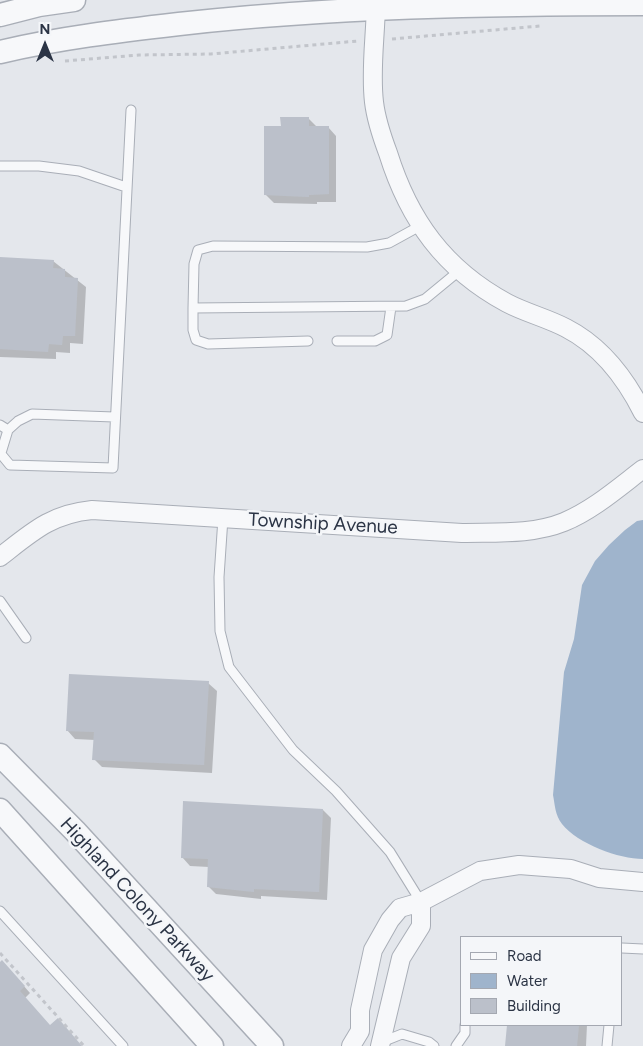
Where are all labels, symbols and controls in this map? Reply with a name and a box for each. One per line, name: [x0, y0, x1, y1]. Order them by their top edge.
north arrow: [20, 20, 70, 70]
text: N: [40, 21, 50, 38]
street label: Township Avenue: [248, 509, 398, 539]
street label: Highland Colony Parkway: [55, 813, 219, 987]
legend: [460, 936, 623, 1026]
text: Road: [507, 947, 542, 965]
text: Water: [507, 972, 547, 990]
text: Building: [507, 997, 561, 1015]

